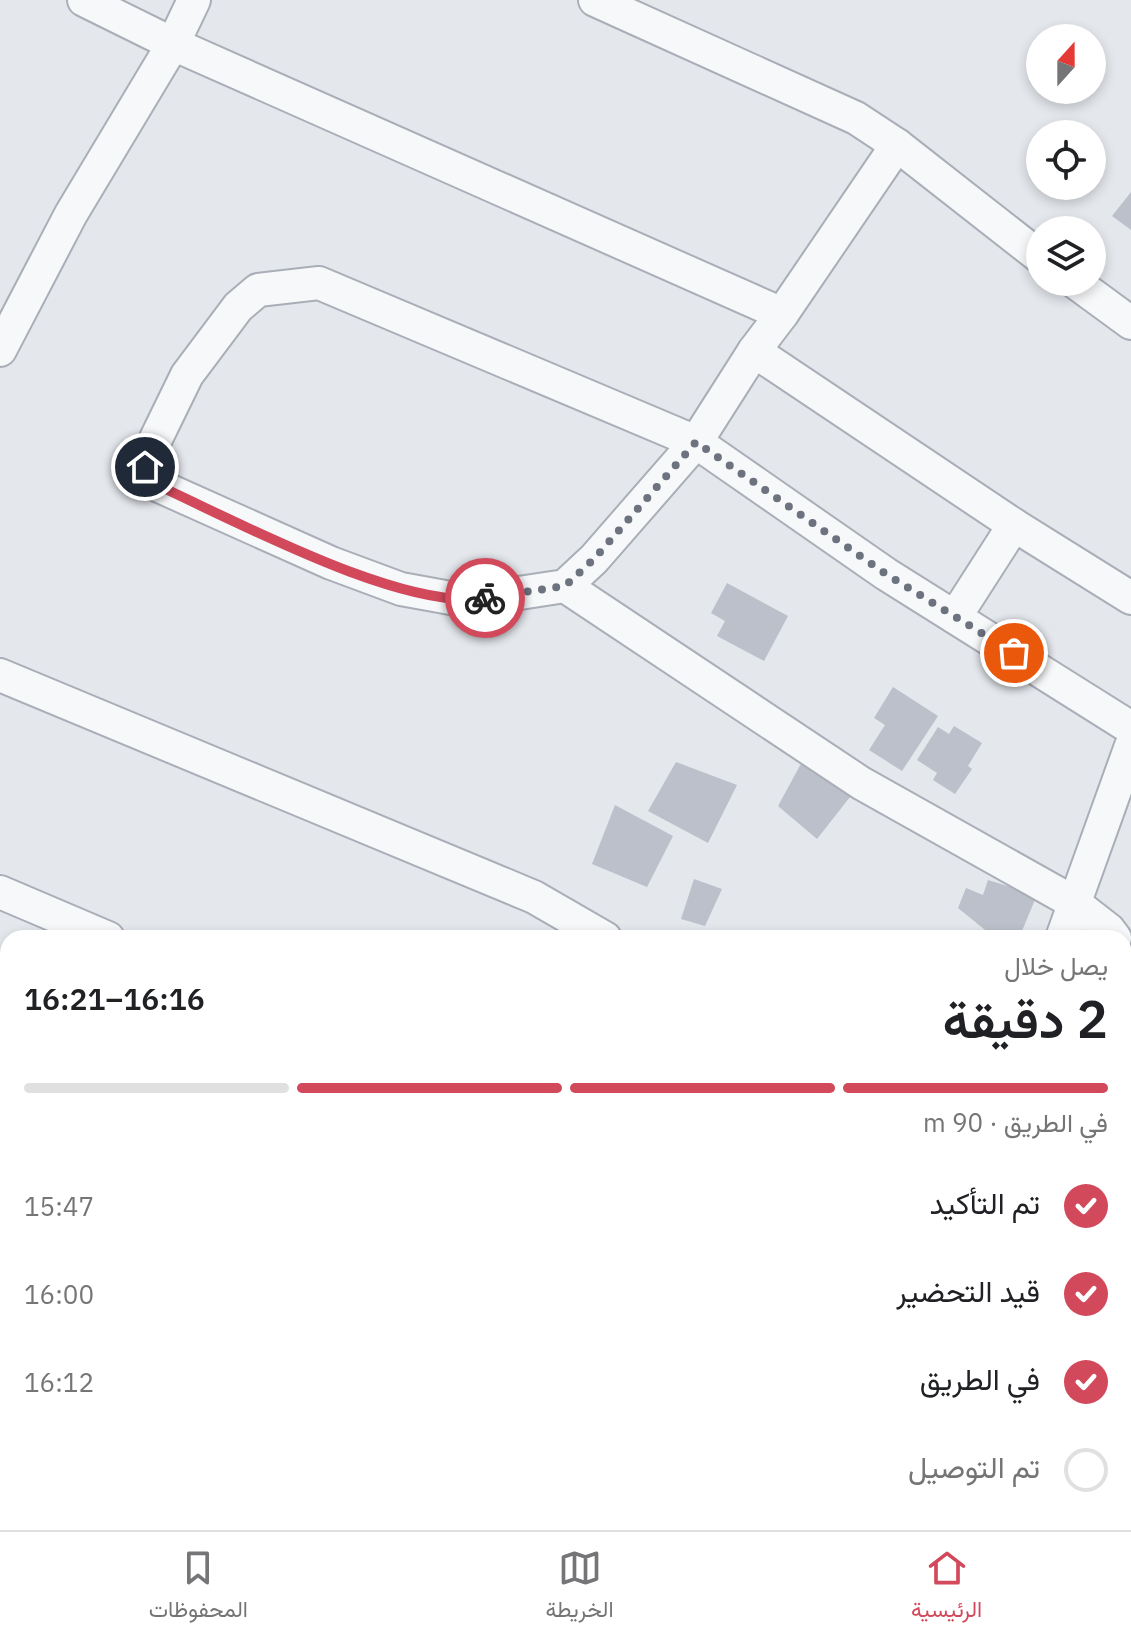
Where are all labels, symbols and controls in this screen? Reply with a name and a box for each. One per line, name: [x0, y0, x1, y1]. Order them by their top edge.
north arrow: [1026, 24, 1106, 104]
map controls: [1026, 24, 1106, 296]
button: locate: [1026, 120, 1106, 200]
button: layers: [1026, 216, 1106, 296]
pin: [111, 433, 179, 501]
icon: home: [123, 445, 167, 489]
courier: [445, 558, 525, 638]
icon: bike: [463, 576, 507, 620]
pin: [980, 619, 1048, 687]
icon: bag: [992, 631, 1036, 675]
text: يصل خلال: [1004, 948, 1108, 982]
text: 16:16–16:21: [24, 979, 205, 1018]
text: 2 دقيقة: [942, 985, 1108, 1052]
text: في الطريق · 90 m: [923, 1105, 1108, 1139]
text: تم التأكيد: [930, 1183, 1040, 1222]
icon: check: [1064, 1184, 1108, 1228]
text: 15:47: [24, 1189, 94, 1223]
text: قيد التحضير: [896, 1271, 1040, 1310]
icon: check: [1064, 1272, 1108, 1316]
text: 16:00: [24, 1277, 94, 1311]
text: في الطريق: [920, 1359, 1040, 1398]
icon: check: [1064, 1360, 1108, 1404]
text: 16:12: [24, 1365, 94, 1399]
text: تم التوصيل: [908, 1447, 1040, 1486]
tab: المحفوظات: [149, 1546, 248, 1629]
tab: الخريطة: [545, 1546, 614, 1629]
tab: الرئيسية: [911, 1546, 982, 1629]

